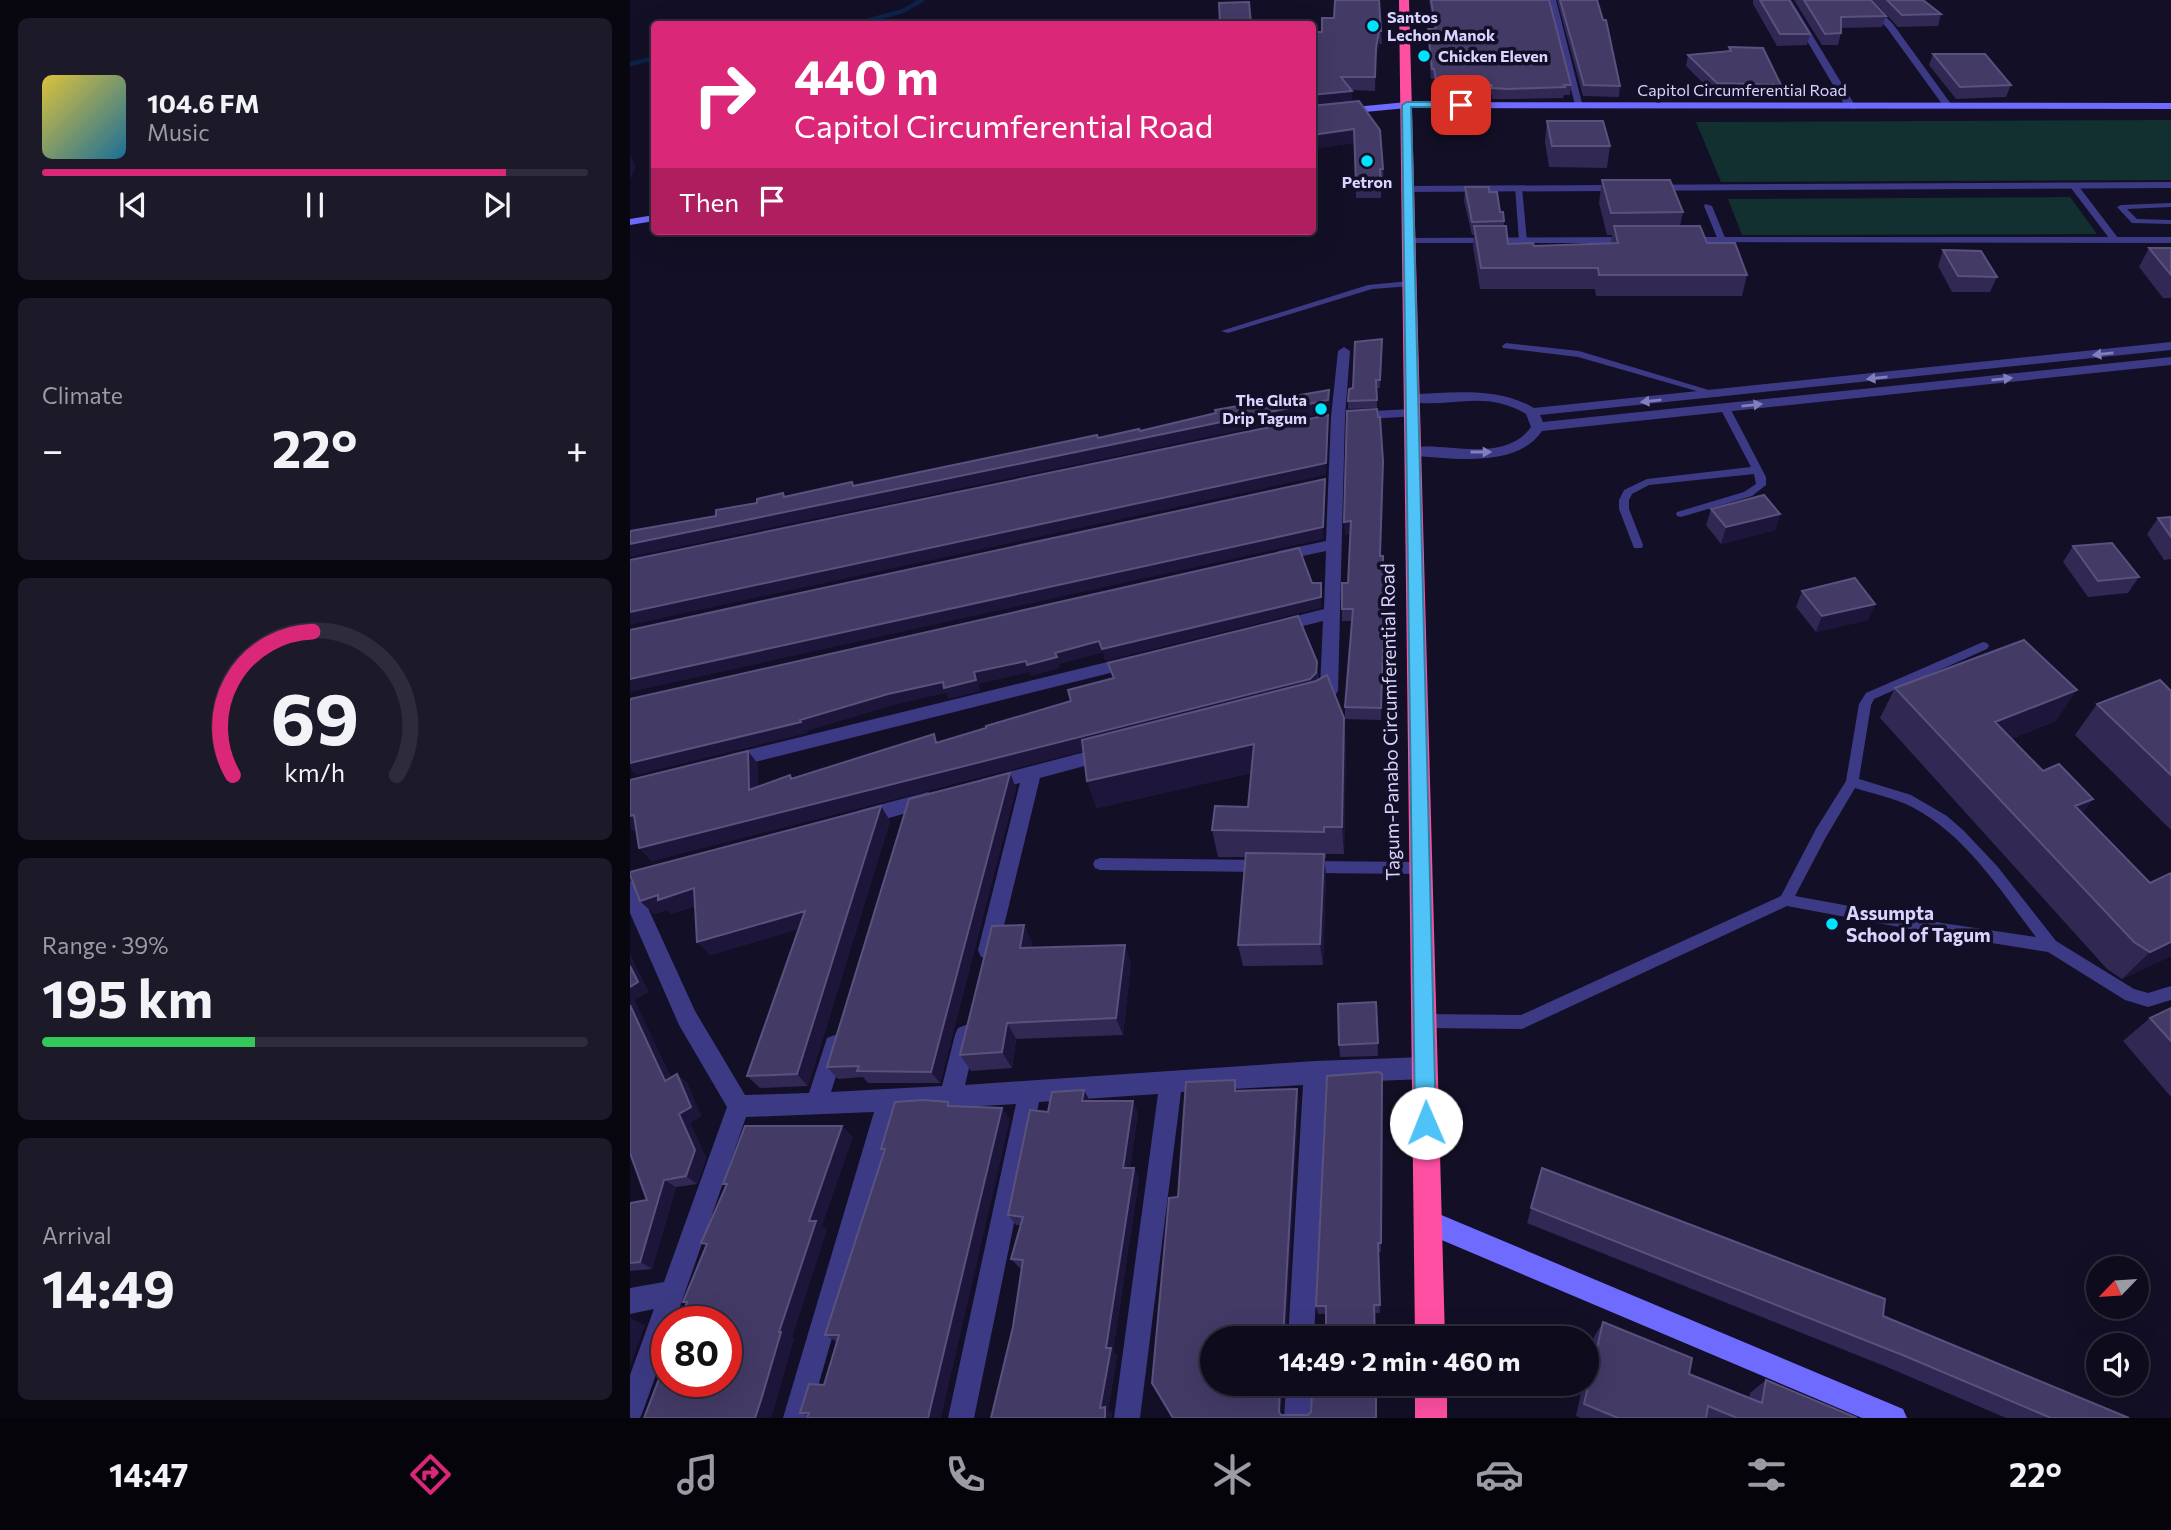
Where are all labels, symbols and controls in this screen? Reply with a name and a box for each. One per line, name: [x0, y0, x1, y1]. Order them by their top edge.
place label: Santos Lechon Manok: [1387, 7, 1496, 44]
marker: Santos Lechon Manok: [1365, 18, 1381, 34]
text: 440 m: [794, 45, 939, 105]
place label: Chicken Eleven: [1438, 46, 1548, 65]
marker: Chicken Eleven: [1416, 48, 1432, 64]
icon: right: [679, 49, 770, 140]
pin: [1431, 75, 1491, 135]
street label: Capitol Circumferential Road: [1637, 80, 1847, 99]
icon: arrive: [1442, 86, 1480, 124]
text: 104.6 FM: [147, 87, 259, 118]
text: Capitol Circumferential Road: [794, 105, 1213, 145]
text: Music: [147, 118, 210, 146]
marker: Petron: [1359, 153, 1375, 169]
place label: Petron: [1342, 172, 1392, 191]
icon: arrive: [753, 182, 791, 220]
icon: previous: [114, 186, 152, 224]
icon: pause: [296, 186, 334, 224]
icon: next: [478, 186, 516, 224]
text: Then: [679, 186, 739, 217]
one-way arrow: [2092, 348, 2114, 359]
one-way arrow: [1866, 372, 1888, 383]
one-way arrow: [1992, 374, 2014, 385]
text: Climate: [42, 381, 123, 409]
place label: The Gluta Drip Tagum: [1222, 390, 1307, 427]
one-way arrow: [1639, 395, 1661, 406]
one-way arrow: [1741, 399, 1763, 410]
marker: The Gluta Drip Tagum: [1313, 401, 1329, 417]
text: 22°: [272, 415, 357, 479]
text: −: [42, 425, 64, 472]
text: +: [566, 425, 588, 472]
one-way arrow: [1470, 446, 1492, 458]
street label: Tagum-Panabo Circumferential Road: [1375, 563, 1404, 881]
text: 69: [271, 671, 359, 760]
text: km/h: [285, 757, 345, 787]
place label: Assumpta School of Tagum: [1846, 901, 1991, 946]
marker: Assumpta School of Tagum: [1824, 916, 1840, 932]
text: Range · 39%: [42, 931, 169, 959]
text: 195 km: [42, 965, 213, 1029]
position arrow: [1389, 1086, 1463, 1160]
text: Arrival: [42, 1221, 112, 1249]
text: 14:49: [42, 1255, 175, 1319]
north arrow: [2086, 1256, 2149, 1320]
map controls: [2086, 1256, 2149, 1396]
speed limit sign: 80: [651, 1306, 742, 1397]
button: sound: [2086, 1333, 2149, 1396]
text: 14:49 · 2 min · 460 m: [1279, 1345, 1520, 1376]
icon: directions: [406, 1450, 455, 1499]
icon: music: [673, 1450, 722, 1499]
icon: phone: [941, 1450, 990, 1499]
icon: climate: [1208, 1450, 1257, 1499]
icon: car: [1475, 1450, 1524, 1499]
icon: filters: [1742, 1450, 1791, 1499]
text: 14:47: [109, 1454, 188, 1494]
text: 22°: [2009, 1454, 2062, 1494]

